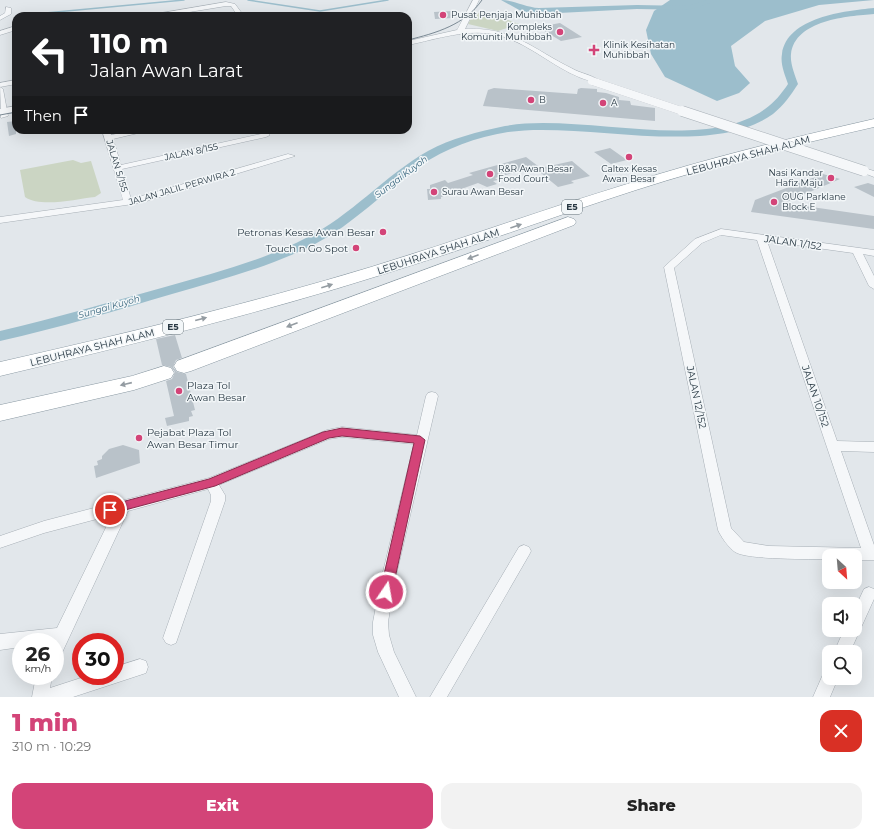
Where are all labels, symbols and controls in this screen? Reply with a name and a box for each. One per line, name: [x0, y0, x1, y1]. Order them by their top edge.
place label: Pusat Penjaja Muhibbah: [451, 9, 562, 20]
marker: Pusat Penjaja Muhibbah: [438, 10, 448, 20]
place label: Kompleks Komuniti Muhibbah: [461, 21, 553, 42]
text: 110 m: [90, 26, 168, 60]
marker: Kompleks Komuniti Muhibbah: [555, 27, 565, 37]
icon: left: [24, 28, 76, 80]
place label: Klinik Kesihatan Muhibbah: [603, 39, 675, 60]
marker: Klinik Kesihatan Muhibbah: [588, 44, 600, 56]
text: Jalan Awan Larat: [90, 60, 243, 82]
place label: B: [539, 94, 546, 105]
marker: B: [526, 95, 536, 105]
place label: A: [611, 97, 618, 108]
marker: A: [598, 98, 608, 108]
icon: arrive: [70, 104, 92, 126]
text: Then: [24, 106, 62, 125]
street label: LEBUHRAYA SHAH ALAM: [685, 133, 812, 178]
street label: JALAN 5/155: [104, 137, 131, 193]
street label: JALAN 8/155: [162, 140, 219, 163]
marker: Caltex Kesas Awan Besar: [624, 152, 634, 162]
water label: Sungai Kuyoh: [372, 153, 429, 200]
place label: R&R Awan Besar Food Court: [498, 163, 573, 184]
place label: Caltex Kesas Awan Besar: [601, 163, 657, 184]
street label: JALAN JALIL PERWIRA 2: [126, 166, 237, 207]
place label: Nasi Kandar Hafiz Maju: [769, 167, 823, 188]
marker: R&R Awan Besar Food Court: [485, 169, 495, 179]
marker: Nasi Kandar Hafiz Maju: [826, 173, 836, 183]
place label: Surau Awan Besar: [442, 186, 524, 197]
marker: Surau Awan Besar: [429, 187, 439, 197]
place label: OUG Parklane Block E: [782, 191, 846, 212]
marker: OUG Parklane Block E: [769, 197, 779, 207]
road number: E5: [562, 200, 582, 214]
one-way arrow: [510, 223, 522, 229]
place label: Petronas Kesas Awan Besar: [237, 226, 375, 239]
street label: LEBUHRAYA SHAH ALAM: [375, 226, 501, 277]
marker: Petronas Kesas Awan Besar: [378, 227, 388, 237]
street label: JALAN 1/152: [762, 232, 823, 253]
place label: Touch n Go Spot: [266, 242, 348, 255]
marker: Touch n Go Spot: [351, 243, 361, 253]
one-way arrow: [466, 255, 478, 261]
one-way arrow: [321, 283, 333, 289]
water label: Sungai Kuyoh: [77, 292, 141, 321]
one-way arrow: [195, 316, 207, 322]
road number: E5: [163, 320, 183, 334]
one-way arrow: [286, 323, 298, 329]
street label: LEBUHRAYA SHAH ALAM: [29, 326, 156, 369]
street label: JALAN 10/152: [799, 363, 832, 429]
street label: JALAN 12/152: [683, 364, 710, 430]
place label: Plaza Tol Awan Besar: [187, 379, 246, 404]
one-way arrow: [120, 382, 133, 388]
marker: Plaza Tol Awan Besar: [174, 386, 184, 396]
place label: Pejabat Plaza Tol Awan Besar Timur: [147, 426, 239, 451]
marker: Pejabat Plaza Tol Awan Besar Timur: [134, 433, 144, 443]
pin: [93, 493, 127, 527]
icon: arrive: [99, 499, 121, 521]
north arrow: [822, 549, 862, 589]
map controls: [822, 549, 862, 685]
position arrow: [365, 571, 407, 613]
button: sound: [822, 597, 862, 637]
speed limit sign: 30: [72, 633, 124, 685]
text: 26: [26, 642, 50, 666]
button: search: [822, 645, 862, 685]
text: km/h: [25, 662, 51, 675]
text: 1 min: [12, 708, 78, 737]
button: close: [820, 710, 862, 752]
text: 310 m · 10:29: [12, 738, 91, 754]
button: Exit: [12, 783, 433, 829]
button: Share: [441, 783, 862, 829]

